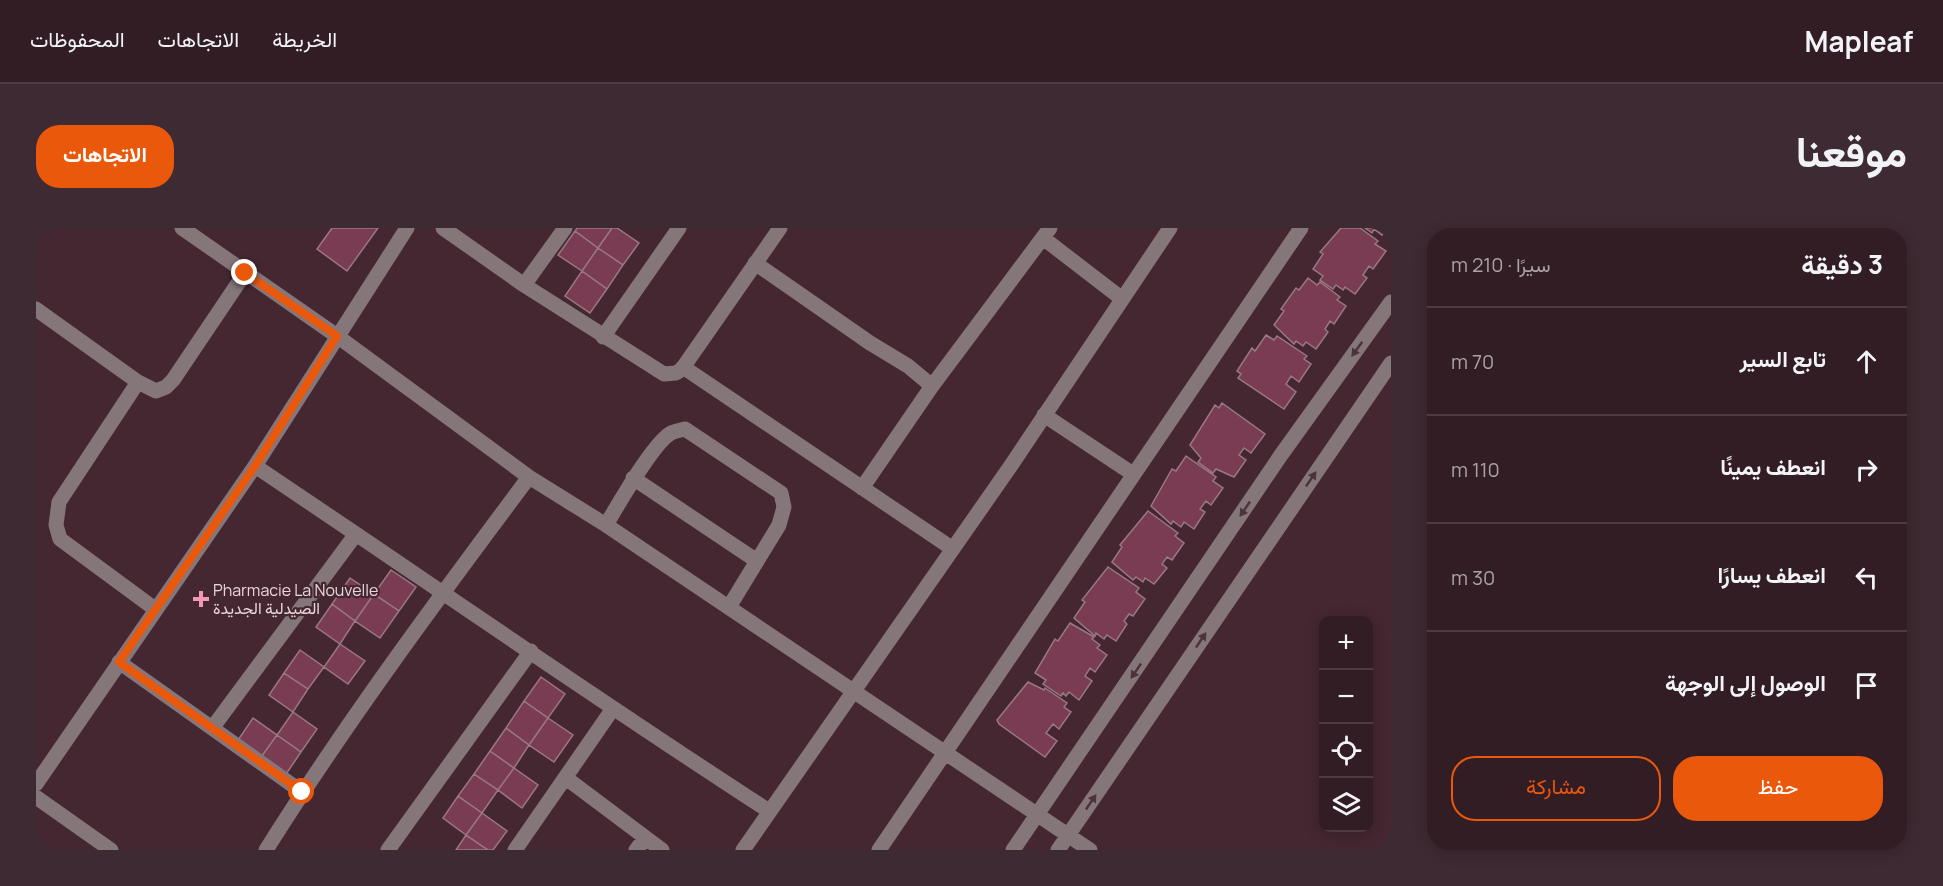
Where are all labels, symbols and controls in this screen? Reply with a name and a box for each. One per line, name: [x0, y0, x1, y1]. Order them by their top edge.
text: Mapleaf: [1805, 22, 1913, 60]
text: المحفوظات: [30, 25, 125, 53]
text: الاتجاهات: [158, 25, 239, 53]
text: الخريطة: [272, 25, 337, 53]
text: موقعنا: [1796, 122, 1907, 180]
button: الاتجاهات: [36, 125, 174, 188]
text: 3 دقيقة: [1801, 246, 1883, 282]
text: سيرًا · 210 m: [1451, 251, 1551, 278]
route end: [231, 259, 257, 285]
one-way arrow: [1351, 341, 1363, 357]
text: تابع السير: [1740, 344, 1826, 374]
icon: ahead: [1850, 345, 1883, 378]
text: 70 m: [1451, 348, 1494, 375]
text: انعطف يمينًا: [1720, 452, 1826, 482]
icon: right: [1850, 453, 1883, 486]
text: 110 m: [1451, 456, 1500, 483]
one-way arrow: [1305, 472, 1317, 488]
one-way arrow: [1240, 501, 1251, 517]
text: انعطف يسارًا: [1717, 560, 1826, 590]
icon: left: [1850, 561, 1883, 594]
text: 30 m: [1451, 564, 1495, 591]
place label: Pharmacie La Nouvelle الصيدلية الجديدة: [213, 579, 378, 619]
marker: Pharmacie La Nouvelle الصيدلية الجديدة: [194, 592, 208, 606]
map controls: [1319, 616, 1373, 832]
button: +: [1319, 616, 1373, 670]
one-way arrow: [1195, 633, 1207, 649]
one-way arrow: [1130, 662, 1141, 679]
text: الوصول إلى الوجهة: [1665, 668, 1826, 698]
icon: arrive: [1850, 669, 1883, 702]
button: −: [1319, 670, 1373, 724]
button: locate: [1319, 724, 1373, 778]
button: مشاركة: [1451, 756, 1661, 821]
button: حفظ: [1673, 756, 1883, 821]
route start: [288, 778, 314, 804]
button: layers: [1319, 778, 1373, 832]
one-way arrow: [1085, 794, 1097, 810]

